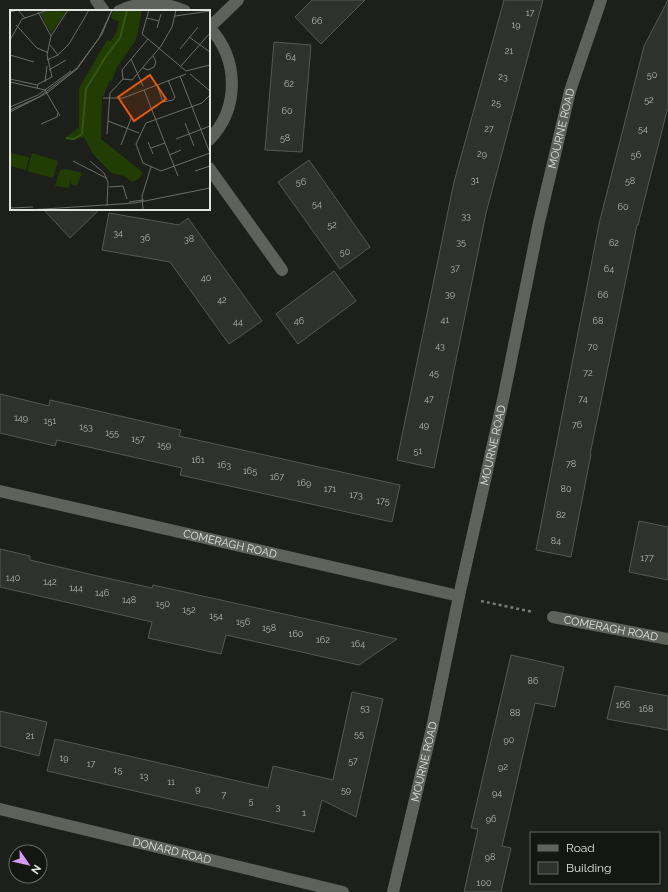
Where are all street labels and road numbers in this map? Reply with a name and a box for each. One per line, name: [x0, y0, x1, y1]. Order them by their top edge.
street label: MOURNE ROAD: [545, 87, 577, 170]
street label: MOURNE ROAD: [478, 404, 508, 486]
street label: COMERAGH ROAD: [182, 527, 278, 561]
street label: COMERAGH ROAD: [563, 613, 659, 643]
street label: MOURNE ROAD: [408, 720, 440, 803]
street label: DONARD ROAD: [131, 835, 213, 866]

